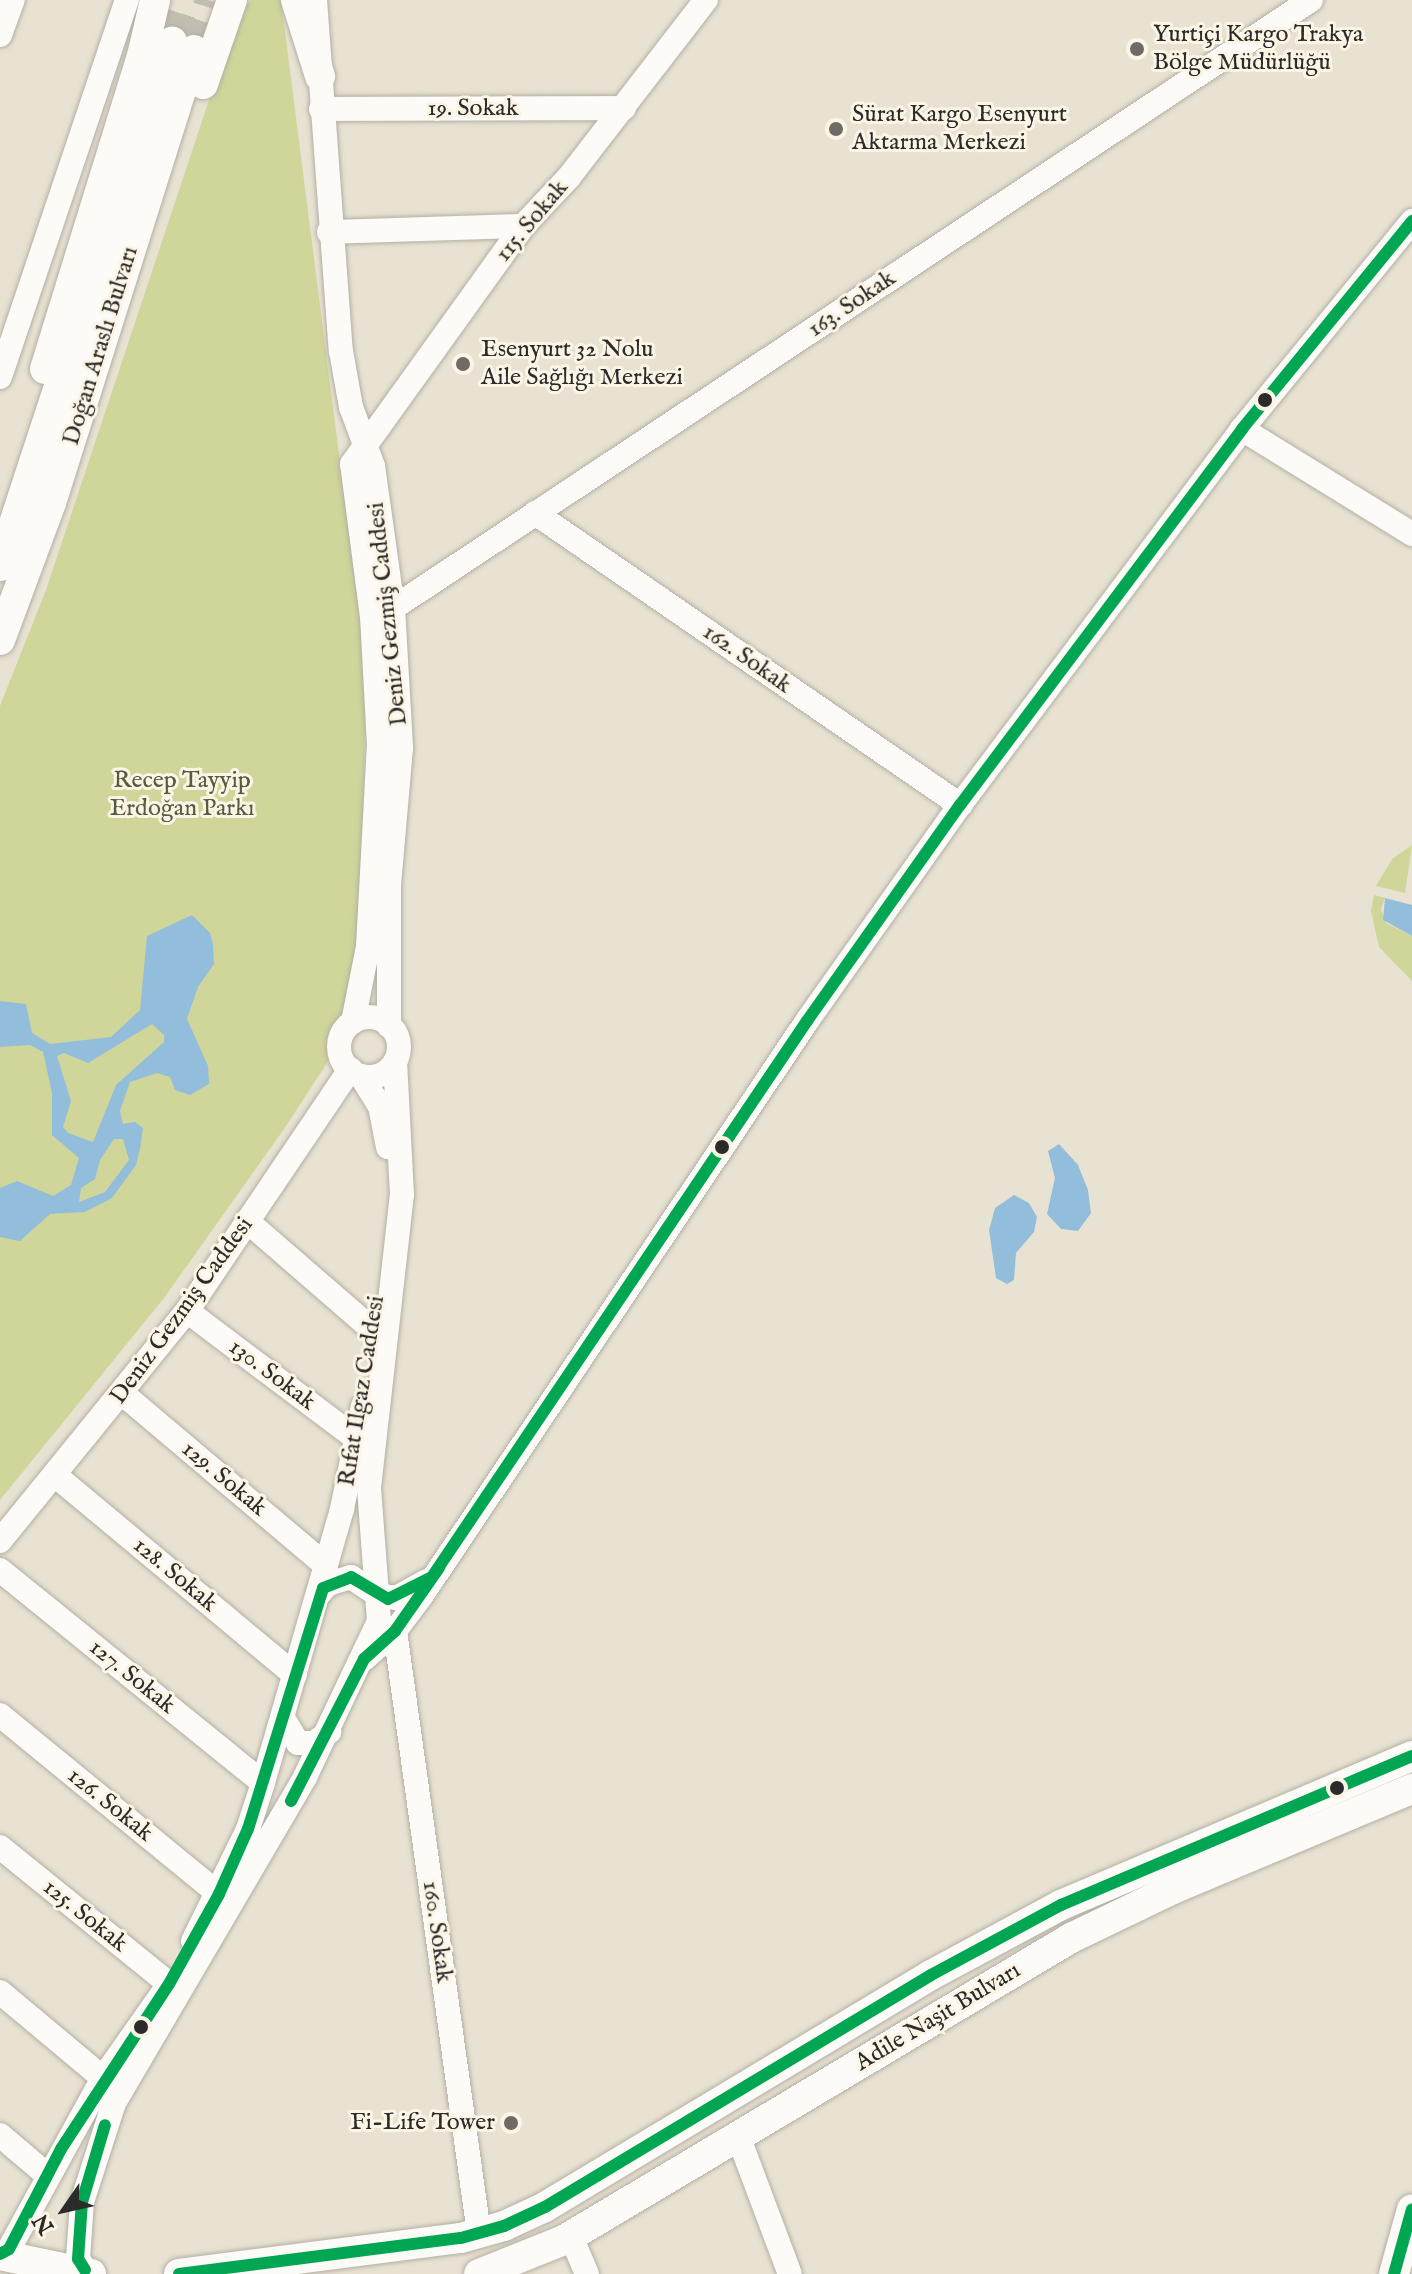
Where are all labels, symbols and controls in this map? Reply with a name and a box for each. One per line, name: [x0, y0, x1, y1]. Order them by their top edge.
place label: Yurtiçi Kargo Trakya Bölge Müdürlüğü: [1153, 21, 1363, 77]
marker: Yurtiçi Kargo Trakya Bölge Müdürlüğü: [1128, 40, 1146, 58]
street label: 19. Sokak: [428, 95, 518, 123]
place label: Sürat Kargo Esenyurt Aktarma Merkezi: [852, 101, 1067, 157]
marker: Sürat Kargo Esenyurt Aktarma Merkezi: [827, 120, 845, 138]
street label: 115. Sokak: [489, 174, 575, 268]
street label: Doğan Araslı Bulvarı: [57, 243, 145, 449]
street label: 163. Sokak: [803, 264, 901, 344]
place label: Esenyurt 32 Nolu Aile Sağlığı Merkezi: [481, 336, 683, 392]
marker: Esenyurt 32 Nolu Aile Sağlığı Merkezi: [452, 353, 474, 375]
unlabelled marker: [1257, 392, 1273, 408]
street label: Deniz Gezmiş Caddesi: [362, 501, 414, 727]
street label: 162. Sokak: [697, 618, 797, 700]
park label: Recep Tayyip Erdoğan Parkı: [110, 767, 254, 823]
unlabelled marker: [714, 1139, 730, 1155]
street label: Deniz Gezmiş Caddesi: [104, 1212, 260, 1410]
street label: Rıfat Ilgaz Caddesi: [333, 1294, 391, 1488]
street label: 130. Sokak: [223, 1333, 321, 1417]
street label: 129. Sokak: [176, 1435, 272, 1523]
street label: 128. Sokak: [127, 1531, 223, 1619]
street label: 127. Sokak: [83, 1633, 181, 1721]
street label: 126. Sokak: [61, 1762, 159, 1848]
unlabelled marker: [1329, 1780, 1345, 1796]
street label: 125. Sokak: [37, 1873, 133, 1959]
street label: 160. Sokak: [416, 1879, 458, 1985]
street label: Adile Naşit Bulvarı: [850, 1956, 1026, 2078]
unlabelled marker: [133, 2019, 149, 2035]
place label: Fi-Life Tower: [350, 2109, 495, 2137]
marker: Fi-Life Tower: [502, 2114, 520, 2132]
north arrow: [24, 2170, 104, 2250]
text: N: [27, 2208, 61, 2239]

